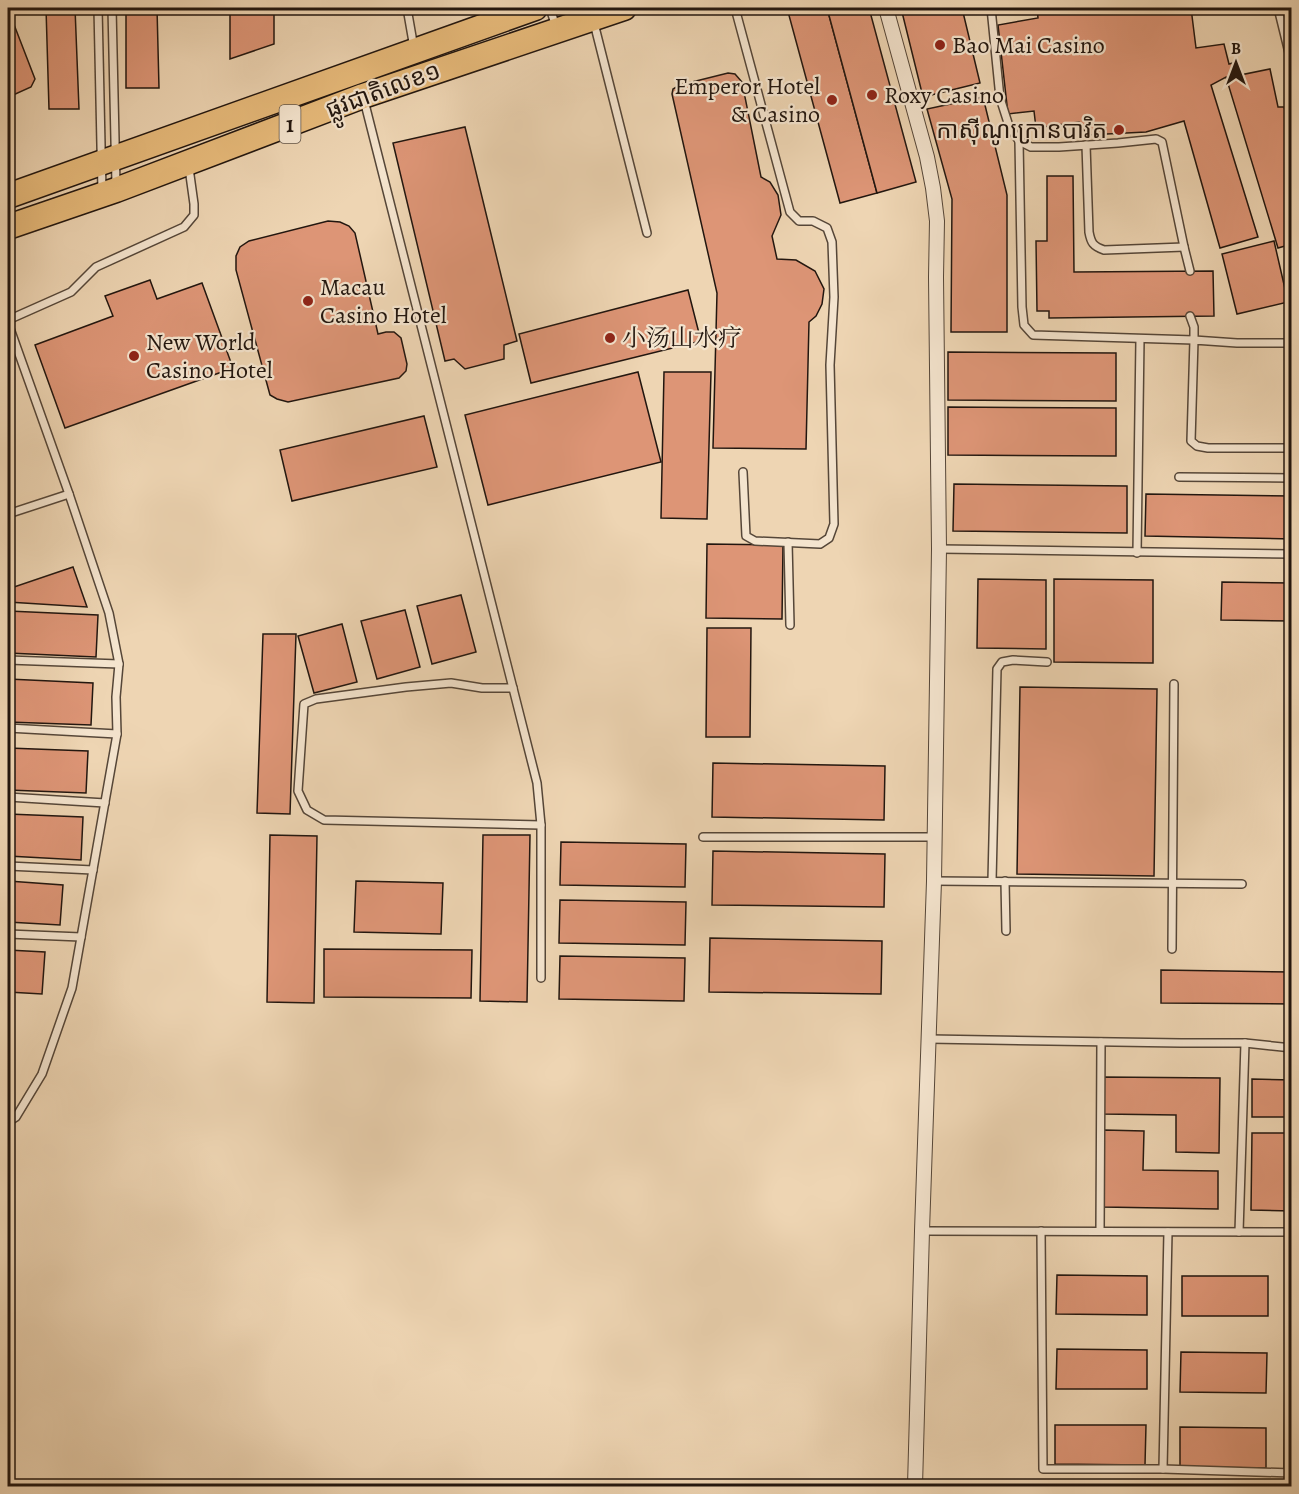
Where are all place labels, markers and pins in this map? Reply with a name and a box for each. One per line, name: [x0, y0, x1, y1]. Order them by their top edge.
place label: Bao Mai Casino: [952, 29, 1105, 61]
marker: Bao Mai Casino: [933, 38, 947, 52]
place label: Emperor Hotel & Casino: [674, 70, 820, 130]
place label: Roxy Casino: [884, 79, 1004, 111]
marker: Roxy Casino: [865, 88, 879, 102]
marker: Emperor Hotel & Casino: [825, 93, 839, 107]
place label: កាស៊ីណូក្រោនបាវិត: [936, 114, 1107, 146]
marker: កាស៊ីណូក្រោនបាវិត: [1112, 123, 1126, 137]
place label: Macau Casino Hotel: [320, 271, 447, 331]
marker: Macau Casino Hotel: [301, 294, 315, 308]
place label: 小汤山水疗: [622, 322, 742, 354]
place label: New World Casino Hotel: [146, 326, 273, 386]
marker: 小汤山水疗: [603, 331, 617, 345]
marker: New World Casino Hotel: [127, 349, 141, 363]

